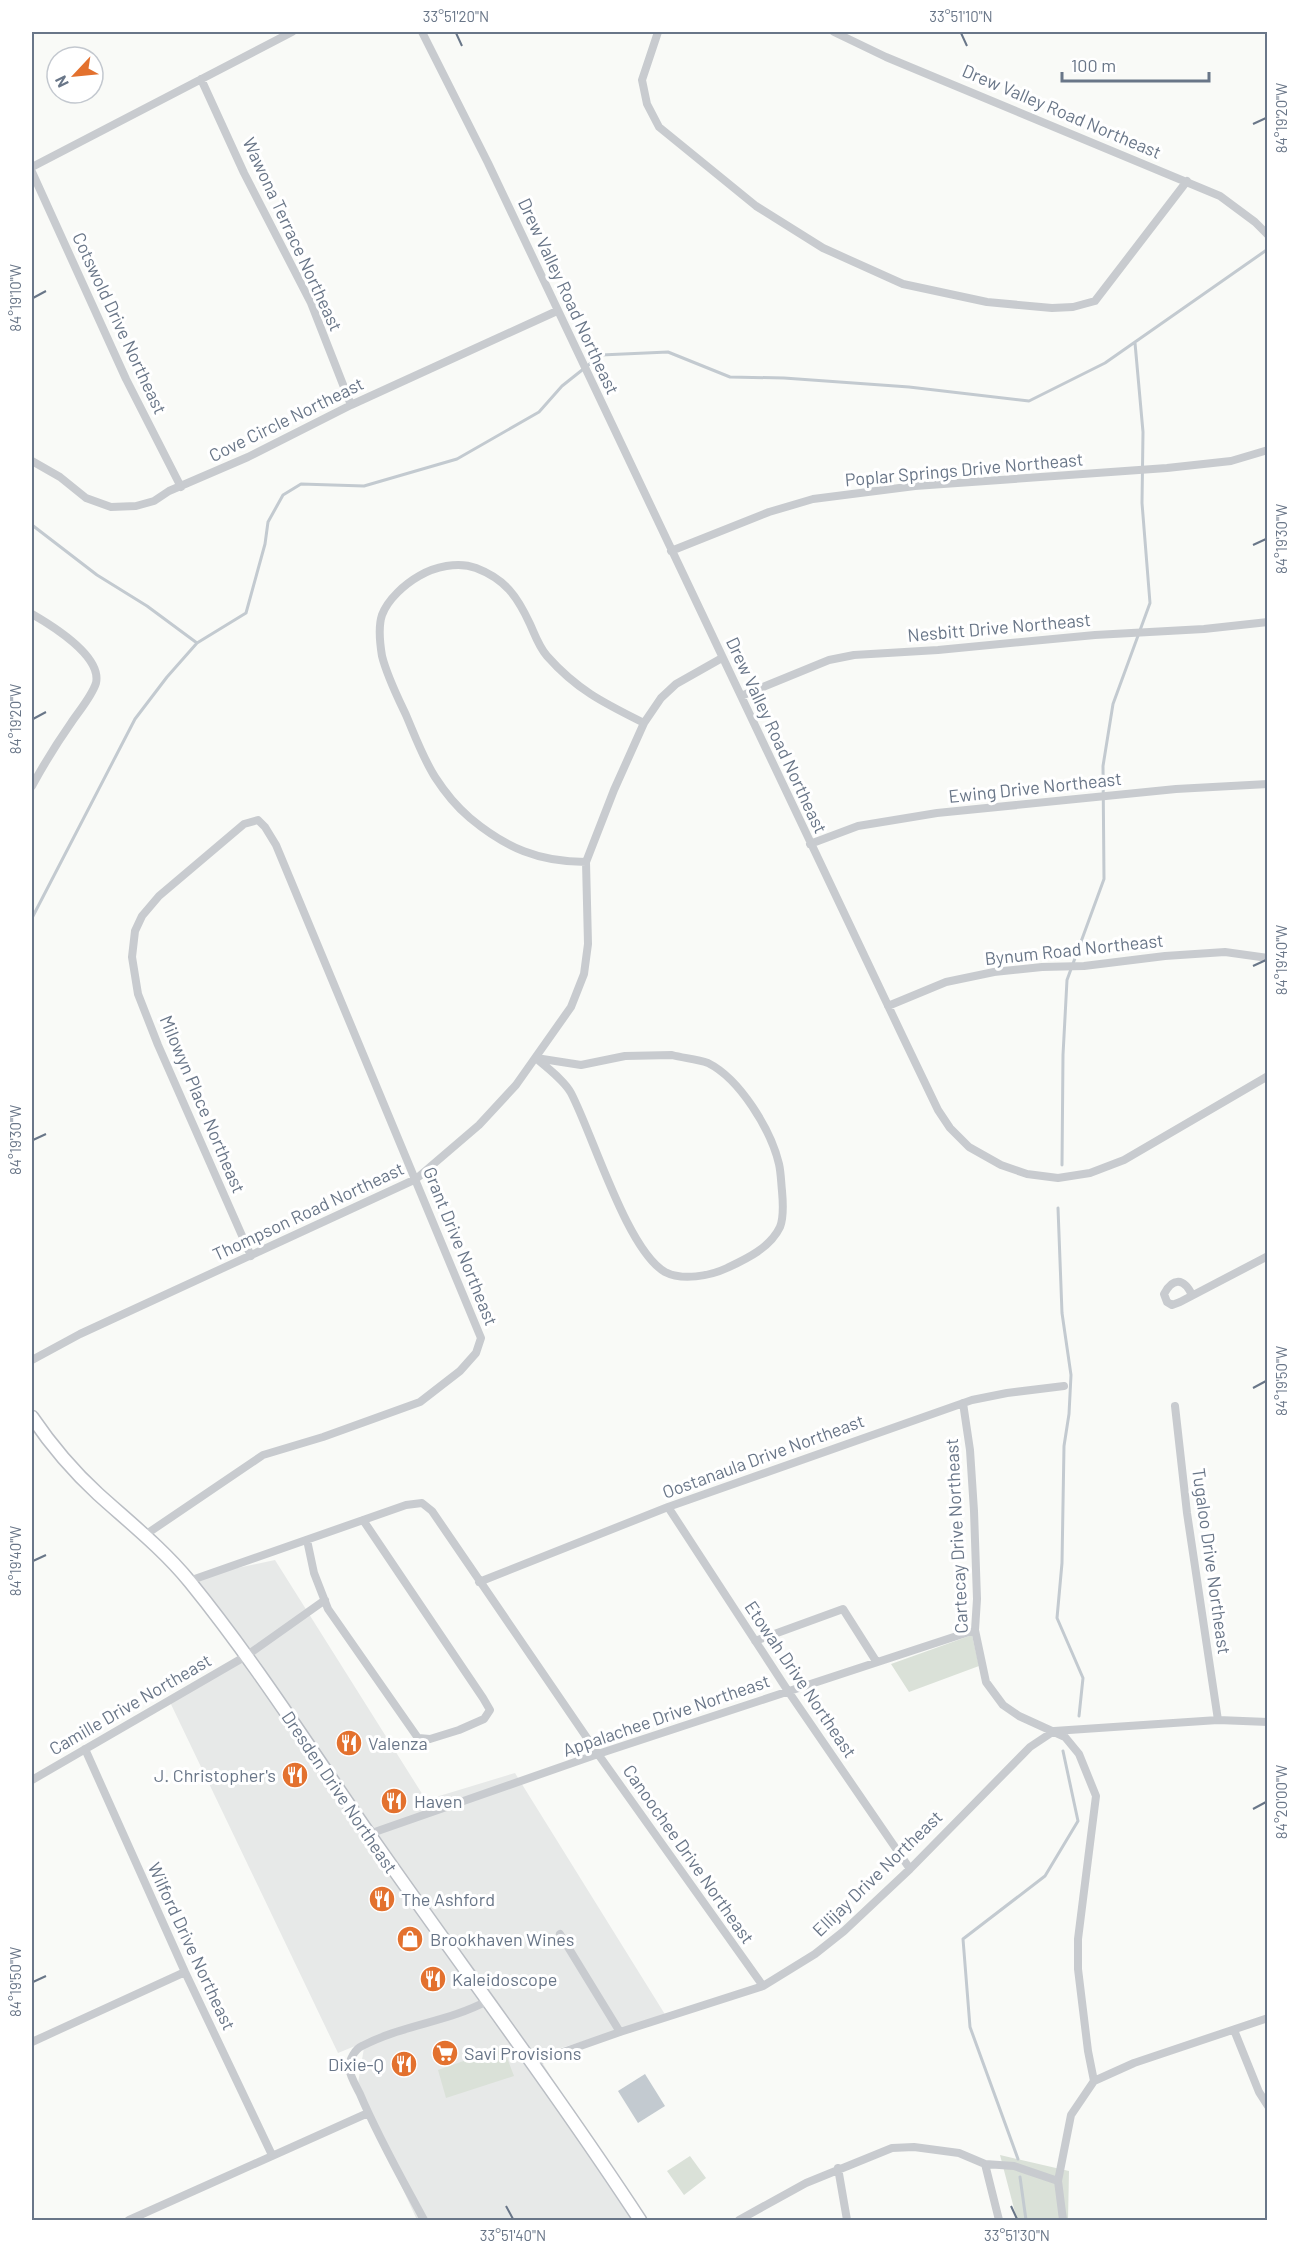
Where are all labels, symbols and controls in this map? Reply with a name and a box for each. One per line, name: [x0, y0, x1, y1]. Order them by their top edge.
text: 33°51'20"N: [423, 7, 489, 25]
text: 33°51'10"N: [929, 7, 993, 25]
north arrow: [45, 45, 105, 105]
scale bar: [1062, 45, 1209, 83]
text: 100 m: [1071, 54, 1116, 76]
street label: Drew Valley Road Northeast: [959, 59, 1165, 163]
text: N: [50, 73, 72, 91]
text: 84°19'20"W: [1272, 83, 1290, 153]
street label: Wawona Terrace Northeast: [238, 134, 348, 334]
street label: Drew Valley Road Northeast: [514, 194, 624, 398]
street label: Cotswold Drive Northeast: [68, 229, 172, 417]
text: 84°19'10"W: [6, 264, 24, 332]
street label: Cove Circle Northeast: [205, 372, 367, 466]
street label: Poplar Springs Drive Northeast: [844, 448, 1084, 490]
text: 84°19'30"W: [1272, 504, 1290, 574]
street label: Nesbitt Drive Northeast: [906, 608, 1092, 646]
street label: Drew Valley Road Northeast: [722, 633, 832, 837]
text: 84°19'20"W: [6, 684, 24, 754]
street label: Ewing Drive Northeast: [947, 767, 1123, 807]
text: 84°19'40"W: [1272, 925, 1290, 995]
street label: Bynum Road Northeast: [984, 929, 1164, 969]
street label: Milowyn Place Northeast: [156, 1012, 250, 1196]
text: 84°19'30"W: [6, 1105, 24, 1175]
street label: Thompson Road Northeast: [209, 1157, 407, 1265]
street label: Grant Drive Northeast: [419, 1163, 503, 1329]
text: 84°19'50"W: [1272, 1346, 1290, 1416]
street label: Oostanaula Drive Northeast: [659, 1409, 867, 1503]
street label: Cartecay Drive Northeast: [940, 1438, 972, 1634]
street label: Tugaloo Drive Northeast: [1188, 1466, 1236, 1656]
text: 84°19'40"W: [6, 1526, 24, 1596]
street label: Etowah Drive Northeast: [740, 1596, 862, 1762]
street label: Camille Drive Northeast: [45, 1649, 215, 1759]
street label: Appalachee Drive Northeast: [560, 1669, 772, 1761]
street label: Dresden Drive Northeast: [277, 1707, 403, 1877]
restaurant icon: Valenza: [334, 1728, 364, 1758]
place label: Valenza: [368, 1732, 428, 1754]
restaurant icon: J. Christopher's: [280, 1760, 310, 1790]
street label: Canoochee Drive Northeast: [619, 1760, 759, 1948]
place label: J. Christopher's: [154, 1764, 276, 1786]
text: 84°20'00"W: [1272, 1765, 1290, 1839]
restaurant icon: Haven: [379, 1786, 409, 1816]
place label: Haven: [414, 1790, 462, 1812]
street label: Ellijay Drive Northeast: [808, 1805, 946, 1941]
street label: Wilford Drive Northeast: [144, 1859, 240, 2033]
restaurant icon: The Ashford: [367, 1884, 397, 1914]
place label: The Ashford: [401, 1888, 495, 1910]
shop icon: Brookhaven Wines: [395, 1924, 425, 1954]
place label: Brookhaven Wines: [430, 1928, 574, 1950]
text: 84°19'50"W: [6, 1947, 24, 2017]
restaurant icon: Kaleidoscope: [418, 1964, 448, 1994]
place label: Kaleidoscope: [452, 1968, 557, 1990]
supermarket icon: Savi Provisions: [430, 2038, 460, 2068]
place label: Savi Provisions: [464, 2042, 581, 2064]
restaurant icon: Dixie-Q: [389, 2049, 419, 2079]
place label: Dixie-Q: [328, 2053, 384, 2075]
text: 33°51'40"N: [480, 2226, 546, 2244]
text: 33°51'30"N: [984, 2226, 1050, 2244]

